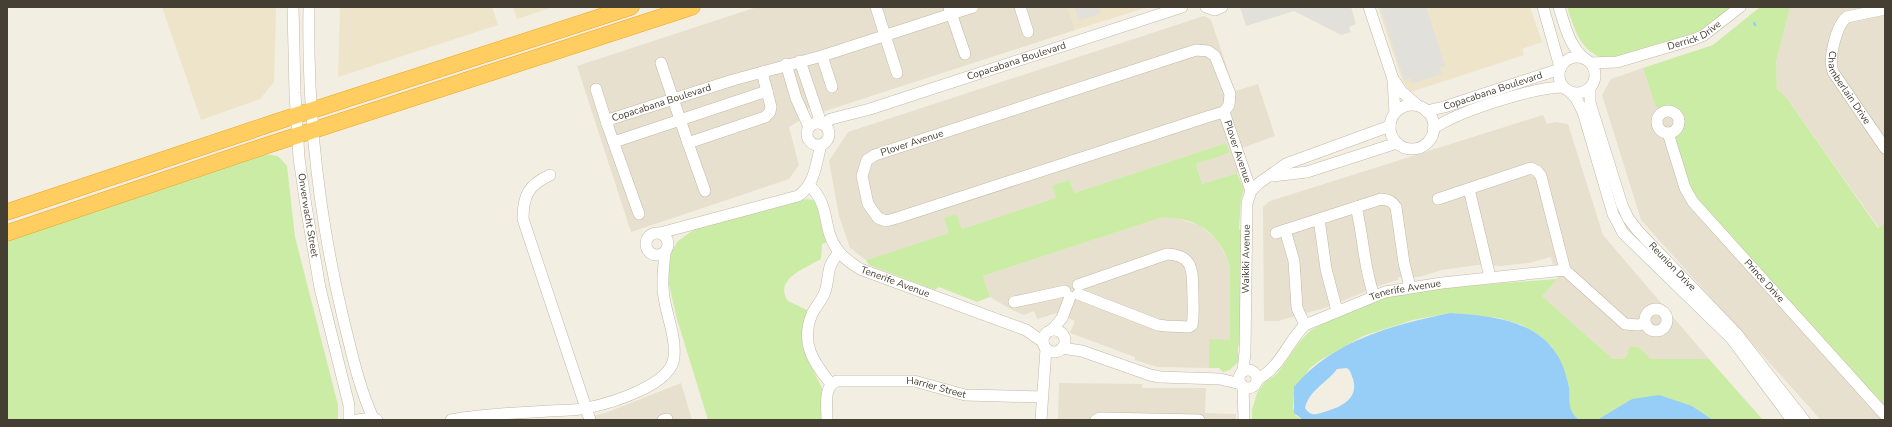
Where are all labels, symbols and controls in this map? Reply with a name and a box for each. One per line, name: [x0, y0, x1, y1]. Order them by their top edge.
street label: Derrick Drive: [1666, 17, 1724, 54]
street label: Copacabana Boulevard: [965, 38, 1068, 84]
street label: Chamberlain Drive: [1824, 50, 1874, 127]
street label: Copacabana Boulevard: [1442, 68, 1545, 114]
street label: Copacabana Boulevard: [610, 80, 713, 125]
street label: Plover Avenue: [1220, 119, 1255, 185]
street label: Plover Avenue: [879, 126, 945, 160]
street label: Onverwacht Street: [294, 172, 322, 259]
street label: Waikiki Avenue: [1239, 224, 1254, 294]
street label: Reunion Drive: [1645, 239, 1699, 294]
street label: Prince Drive: [1741, 256, 1787, 306]
street label: Tenerife Avenue: [859, 263, 932, 301]
street label: Tenerife Avenue: [1367, 276, 1442, 305]
street label: Harrier Street: [906, 374, 968, 402]

